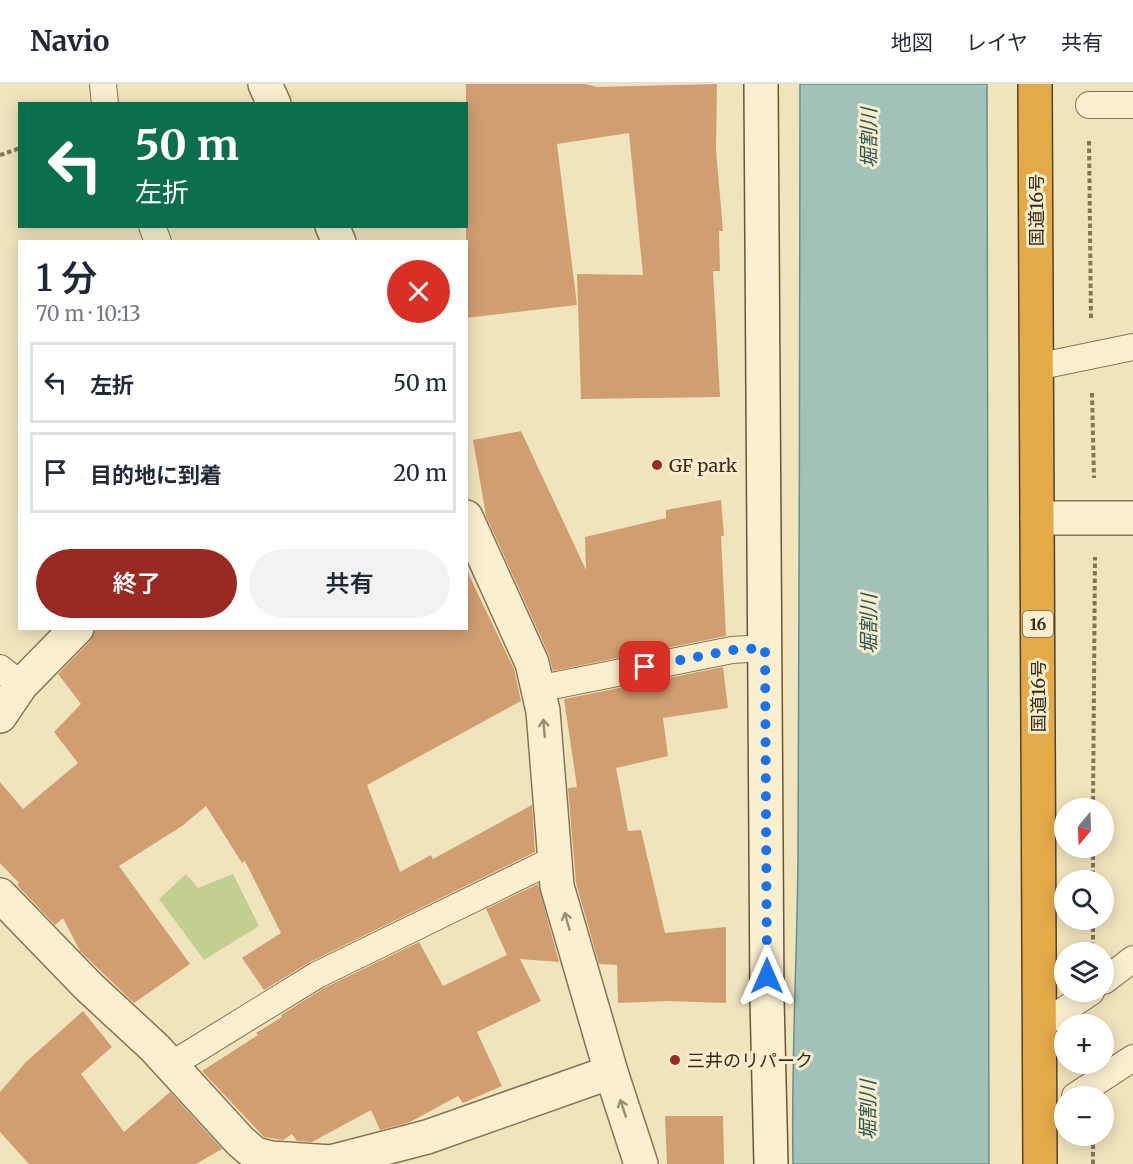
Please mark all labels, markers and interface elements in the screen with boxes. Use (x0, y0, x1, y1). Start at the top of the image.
text: Navio (30, 23, 110, 59)
text: 地図 (891, 29, 933, 56)
text: レイヤ (966, 29, 1028, 56)
text: 共有 (1061, 29, 1103, 56)
water label: 堀割川 (856, 106, 881, 168)
text: 50 m (135, 119, 239, 171)
icon: left (36, 126, 114, 204)
street label: 国道16号 (1025, 174, 1048, 246)
text: 左折 (135, 175, 189, 209)
text: 1 分 (36, 256, 97, 301)
button: close (387, 260, 450, 323)
text: 70 m · 10:13 (36, 301, 141, 326)
icon: left (39, 366, 72, 399)
text: 50 m (393, 369, 447, 397)
text: 左折 (90, 371, 134, 399)
place label: GF park (669, 454, 738, 477)
icon: arrive (39, 456, 72, 489)
marker: GF park (650, 458, 664, 472)
text: 20 m (393, 459, 447, 487)
text: 目的地に到着 (90, 461, 222, 489)
button: 終了 (36, 549, 237, 618)
button: 共有 (249, 549, 450, 618)
water label: 堀割川 (856, 592, 881, 654)
road number: 16 (1023, 611, 1053, 637)
pin (619, 641, 670, 692)
icon: arrive (628, 650, 661, 683)
street label: 国道16号 (1027, 660, 1050, 732)
one-way arrow (538, 719, 549, 739)
north arrow (1054, 798, 1114, 858)
map controls (1054, 798, 1114, 1146)
button: search (1054, 870, 1114, 930)
one-way arrow (561, 912, 573, 931)
button: layers (1054, 942, 1114, 1002)
position arrow (735, 944, 799, 1008)
button: + (1054, 1014, 1114, 1074)
place label: 三井のリパーク (687, 1049, 813, 1072)
marker: 三井のリパーク (668, 1053, 682, 1067)
water label: 堀割川 (855, 1078, 880, 1140)
button: − (1054, 1086, 1114, 1146)
one-way arrow (616, 1099, 627, 1118)

